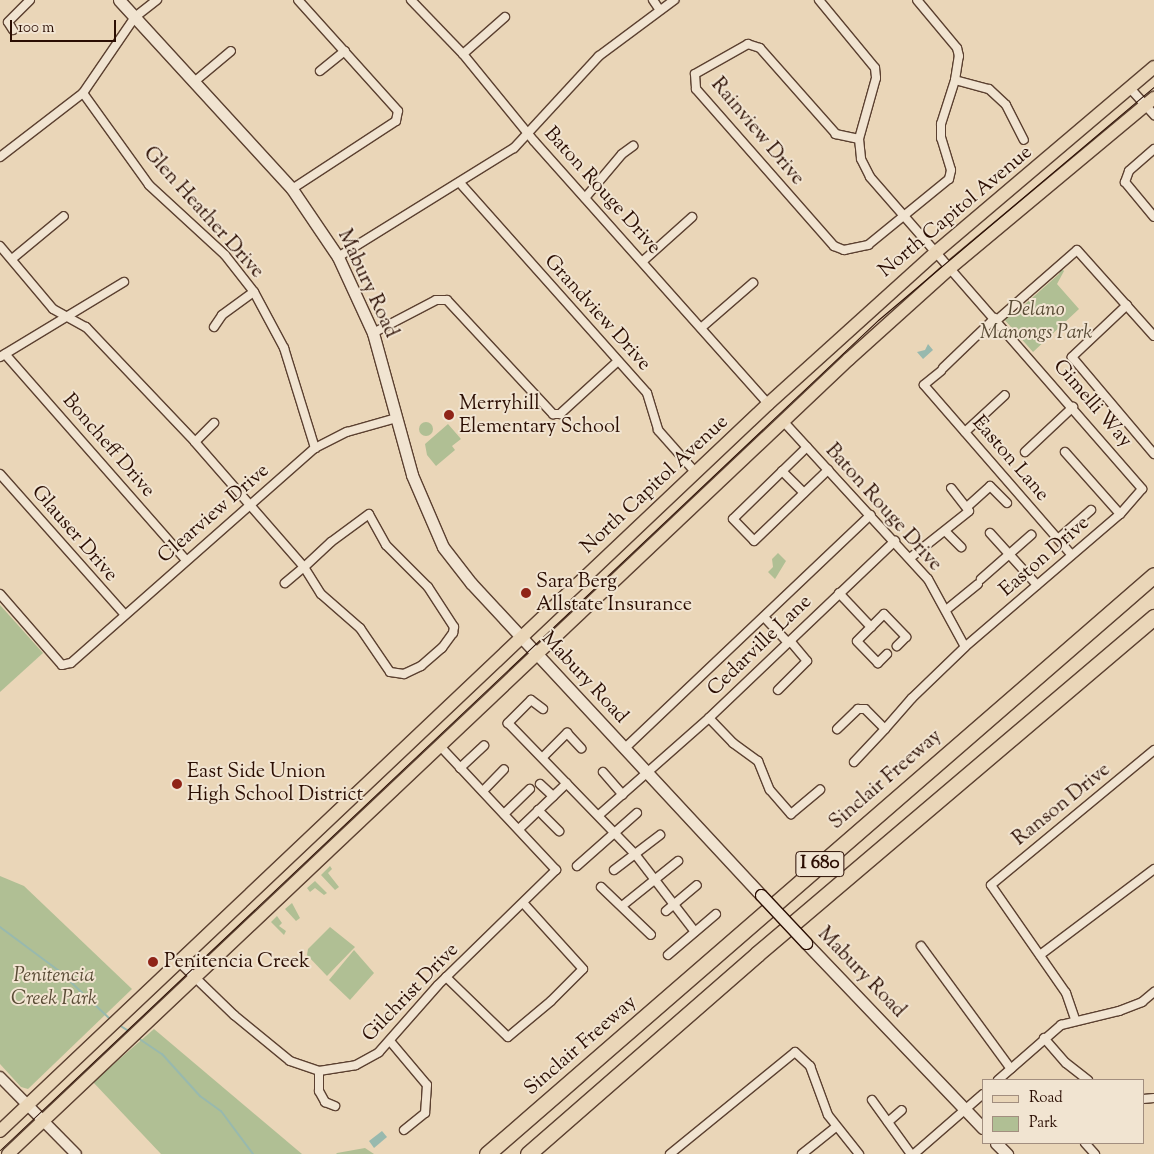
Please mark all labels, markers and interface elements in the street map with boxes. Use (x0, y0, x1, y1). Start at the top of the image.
scale bar (12, 10, 119, 42)
text: 100 m (18, 18, 54, 39)
street label: Rainview Drive (705, 73, 809, 191)
street label: Baton Rouge Drive (539, 122, 665, 260)
street label: North Capitol Avenue (874, 141, 1038, 283)
street label: Glen Heather Drive (138, 142, 268, 284)
street label: Mabury Road (331, 226, 403, 342)
street label: Grandview Drive (538, 250, 656, 376)
park label: Delano Manongs Park (980, 298, 1092, 345)
street label: Gimelli Way (1047, 355, 1137, 453)
street label: Boncheff Drive (56, 389, 160, 503)
place label: Merryhill Elementary School (459, 392, 620, 439)
marker: Merryhill Elementary School (443, 409, 455, 421)
street label: North Capitol Avenue (576, 410, 734, 560)
street label: Easton Lane (966, 411, 1054, 507)
street label: Baton Rouge Drive (820, 439, 946, 577)
street label: Clearview Drive (153, 459, 275, 569)
street label: Glauser Drive (26, 481, 122, 587)
street label: Easton Drive (995, 511, 1095, 603)
place label: Sara Berg Allstate Insurance (536, 570, 692, 617)
marker: Sara Berg Allstate Insurance (520, 587, 532, 599)
street label: Cedarville Lane (703, 590, 817, 702)
street label: Mabury Road (535, 627, 633, 729)
street label: Sinclair Freeway (825, 725, 947, 835)
street label: Ranson Drive (1008, 758, 1116, 852)
place label: East Side Union High School District (187, 760, 363, 807)
marker: East Side Union High School District (171, 778, 183, 790)
road number: I 680 (795, 848, 845, 881)
street label: Mabury Road (812, 923, 910, 1023)
street label: Gilchrist Drive (358, 939, 464, 1047)
place label: Penitencia Creek (164, 950, 310, 974)
marker: Penitencia Creek (146, 955, 160, 969)
park label: Penitencia Creek Park (11, 965, 97, 1012)
street label: Sinclair Freeway (520, 991, 642, 1101)
legend (982, 1079, 1144, 1144)
text: Road (1029, 1088, 1063, 1109)
text: Park (1029, 1113, 1058, 1134)

